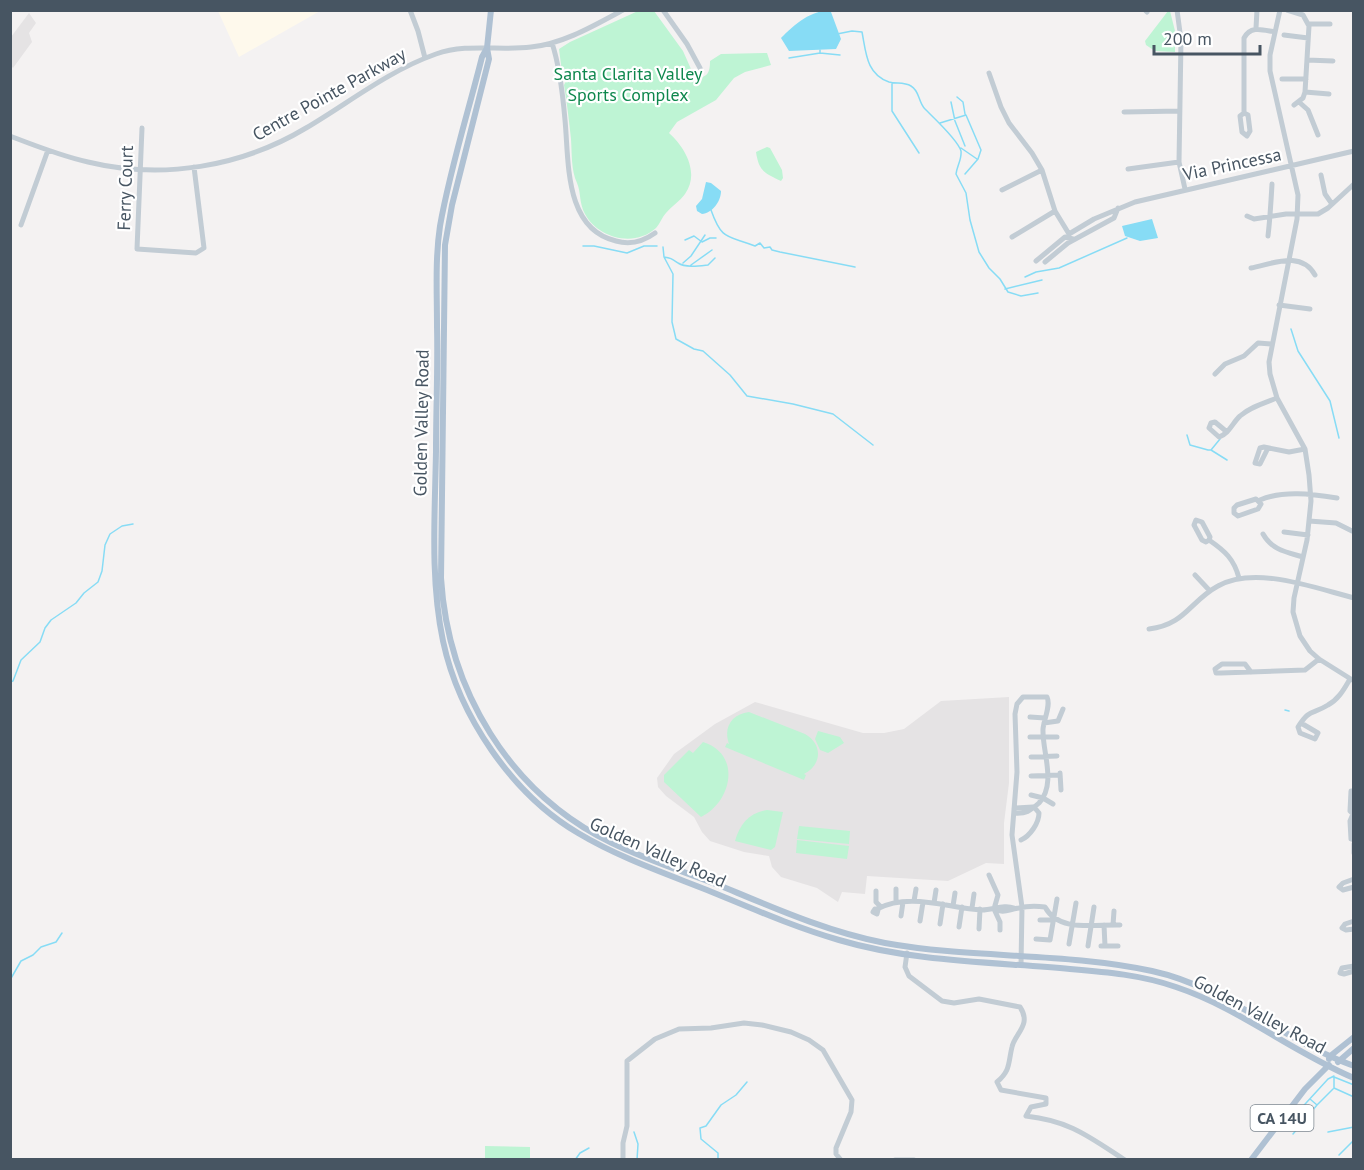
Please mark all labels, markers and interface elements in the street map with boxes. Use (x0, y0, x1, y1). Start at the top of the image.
scale bar (1154, 18, 1260, 56)
text: 200 m (1163, 27, 1212, 50)
street label: Centre Pointe Parkway (248, 42, 410, 146)
park label: Santa Clarita Valley Sports Complex (554, 62, 703, 106)
street label: Via Princessa (1180, 142, 1283, 186)
street label: Ferry Court (112, 145, 138, 231)
street label: Golden Valley Road (408, 349, 434, 497)
street label: Golden Valley Road (586, 812, 730, 892)
street label: Golden Valley Road (1190, 969, 1330, 1059)
road number: CA 14U (1250, 1105, 1314, 1131)

